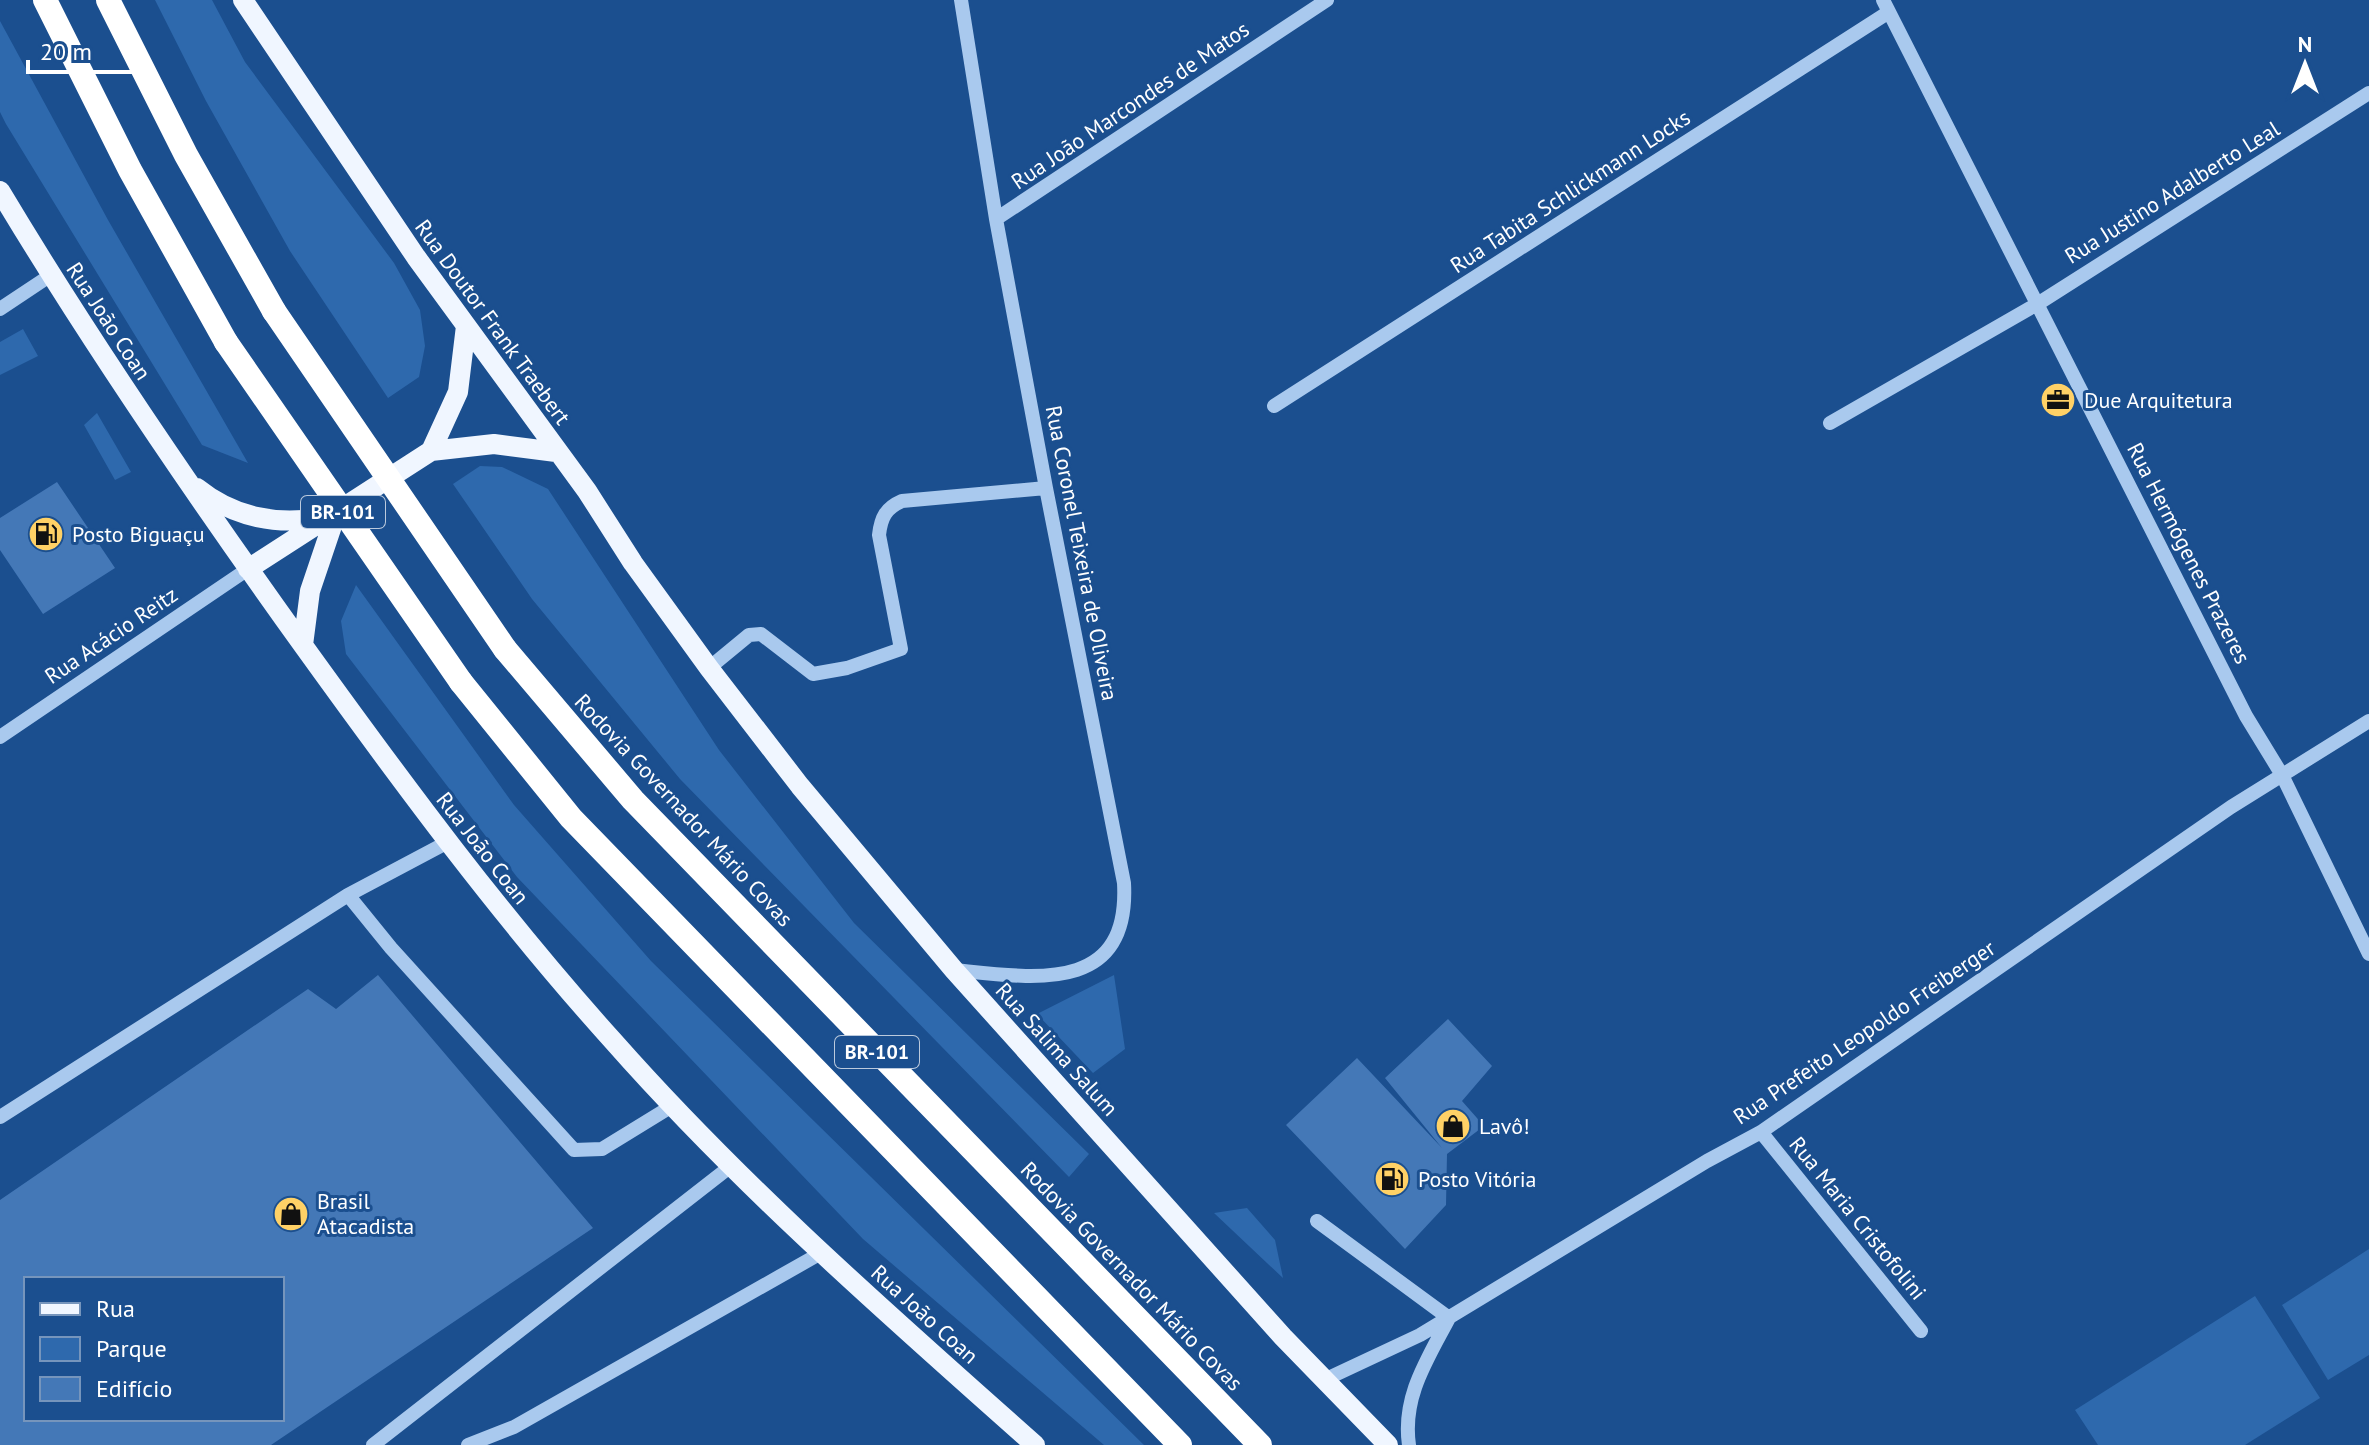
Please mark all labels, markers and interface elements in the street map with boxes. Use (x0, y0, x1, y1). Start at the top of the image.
street label: Rua João Marcondes de Matos (1006, 15, 1254, 195)
scale bar (28, 24, 142, 74)
north arrow (2265, 24, 2345, 104)
text: N (2298, 30, 2312, 58)
text: 20 m (40, 36, 92, 67)
street label: Rua Tabita Schlickmann Locks (1445, 103, 1695, 279)
street label: Rua Justino Adalberto Leal (2059, 114, 2285, 270)
street label: Rua Doutor Frank Traebert (409, 214, 577, 431)
street label: Rua João Coan (61, 257, 157, 385)
office icon: Due Arquitetura (2039, 381, 2077, 419)
place label: Due Arquitetura (2084, 386, 2233, 414)
street label: Rua Coronel Teixeira de Oliveira (1040, 403, 1124, 703)
street label: Rua Hermógenes Prazeres (2121, 438, 2257, 668)
road number: BR-101 (301, 496, 385, 528)
fuel station icon: Posto Biguaçu (27, 515, 65, 553)
place label: Posto Biguaçu (72, 520, 205, 548)
street label: Rua Acácio Reitz (39, 580, 183, 690)
street label: Rodovia Governador Mário Covas (569, 688, 799, 932)
street label: Rua João Coan (430, 786, 536, 910)
street label: Rua Prefeito Leopoldo Freiberger (1728, 933, 2001, 1130)
street label: Rua Salima Salum (990, 977, 1124, 1121)
road number: BR-101 (835, 1036, 919, 1068)
shop icon: Lavô! (1434, 1107, 1472, 1145)
place label: Lavô! (1479, 1112, 1530, 1140)
street label: Rua Maria Cristofolini (1783, 1131, 1933, 1305)
street label: Rodovia Governador Mário Covas (1015, 1156, 1249, 1396)
fuel station icon: Posto Vitória (1373, 1160, 1411, 1198)
place label: Posto Vitória (1418, 1165, 1536, 1193)
place label: Brasil Atacadista (317, 1187, 414, 1240)
shop icon: Brasil Atacadista (272, 1195, 310, 1233)
street label: Rua João Coan (866, 1258, 984, 1370)
legend (24, 1277, 284, 1421)
text: Rua (96, 1293, 135, 1324)
text: Parque (96, 1333, 167, 1364)
text: Edifício (96, 1373, 172, 1404)

